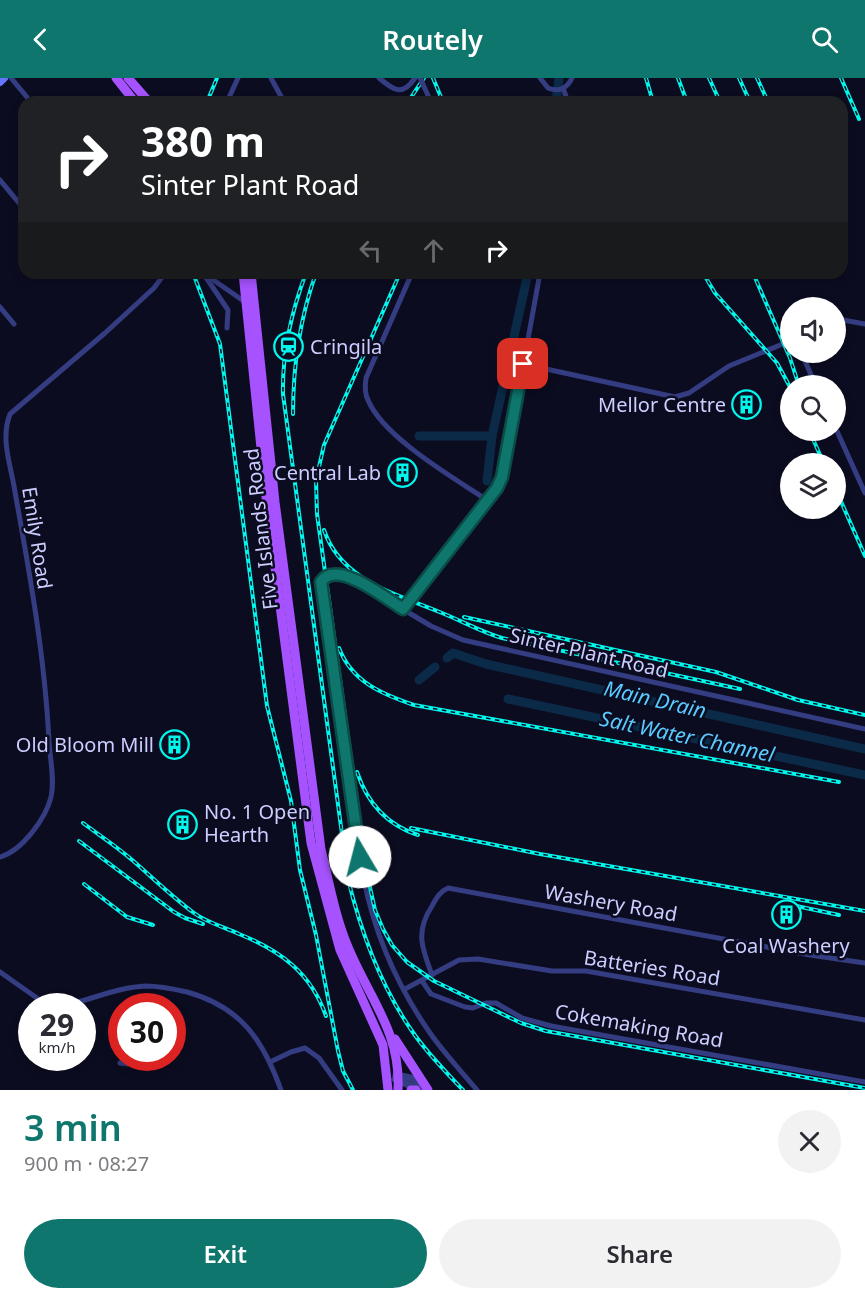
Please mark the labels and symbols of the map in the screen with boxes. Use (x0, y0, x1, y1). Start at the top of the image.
station icon: Cringila (273, 331, 305, 363)
place label: Cringila (310, 333, 382, 360)
pin (497, 338, 548, 389)
building icon: Mellor Centre (731, 389, 763, 421)
place label: Mellor Centre (598, 391, 726, 418)
street label: Five Islands Road (237, 447, 284, 611)
building icon: Central Lab (386, 457, 418, 489)
place label: Central Lab (274, 459, 381, 486)
street label: Emily Road (16, 485, 59, 591)
street label: Sinter Plant Road (507, 621, 671, 684)
water label: Main Drain (601, 674, 709, 724)
water label: Salt Water Channel (597, 704, 778, 768)
building icon: Old Bloom Mill (159, 729, 191, 761)
place label: Old Bloom Mill (16, 731, 154, 758)
place label: No. 1 Open Hearth (204, 798, 310, 848)
building icon: No. 1 Open Hearth (167, 808, 199, 840)
position arrow (328, 825, 392, 889)
street label: Washery Road (543, 878, 680, 927)
building icon: Coal Washery (770, 899, 802, 931)
place label: Coal Washery (722, 932, 851, 959)
street label: Batteries Road (582, 943, 722, 992)
speed limit sign: 30 (108, 993, 186, 1071)
street label: Cokemaking Road (553, 997, 725, 1054)

